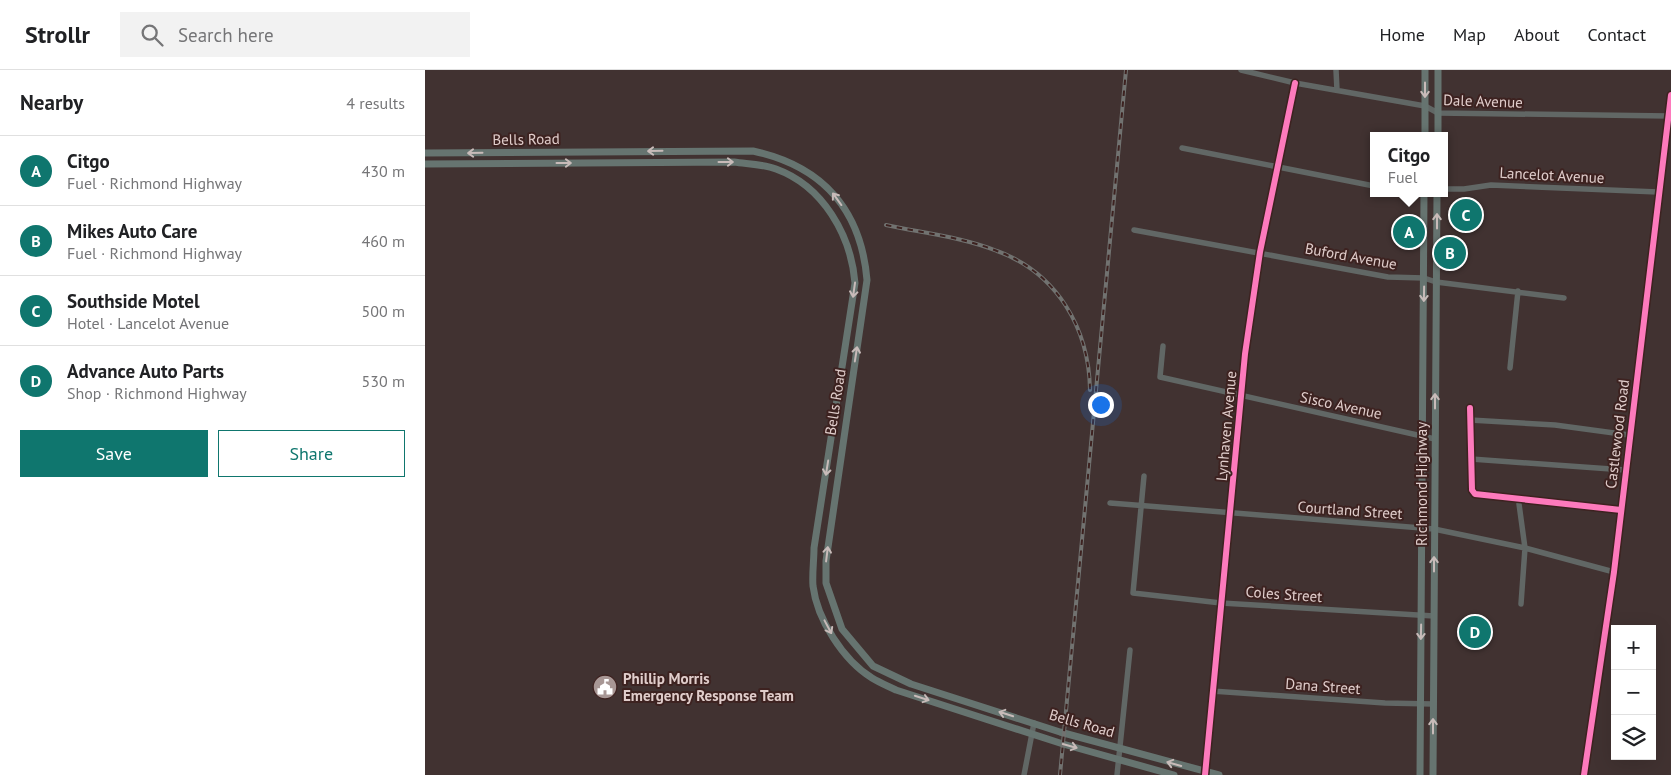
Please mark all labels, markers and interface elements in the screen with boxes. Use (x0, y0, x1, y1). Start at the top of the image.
search box (120, 12, 470, 57)
text: Strollr (25, 19, 90, 50)
icon: search (138, 21, 166, 49)
text: Search here (178, 23, 274, 47)
text: Home (1379, 23, 1425, 46)
text: Map (1453, 23, 1486, 46)
text: About (1514, 23, 1560, 46)
text: Contact (1588, 23, 1646, 46)
one-way arrow (1420, 81, 1430, 97)
text: Nearby (20, 89, 83, 116)
street label: Dale Avenue (1443, 90, 1523, 112)
text: 4 results (346, 93, 405, 113)
street label: Bells Road (492, 129, 560, 149)
popup (1370, 132, 1448, 197)
text: Citgo (1388, 143, 1430, 167)
one-way arrow (647, 146, 664, 156)
one-way arrow (467, 148, 484, 158)
text: Citgo (67, 149, 110, 173)
one-way arrow (718, 157, 734, 167)
one-way arrow (556, 158, 572, 168)
text: A (31, 161, 41, 181)
text: 430 m (362, 161, 405, 181)
street label: Lancelot Avenue (1499, 163, 1605, 187)
text: Fuel (1388, 167, 1417, 187)
text: Fuel · Richmond Highway (67, 173, 242, 193)
one-way arrow (831, 193, 842, 206)
pin: C (1450, 196, 1482, 234)
pin: A (1393, 213, 1425, 251)
one-way arrow (1432, 214, 1442, 230)
text: Mikes Auto Care (67, 219, 197, 243)
text: B (31, 231, 41, 251)
text: 460 m (362, 231, 405, 251)
pin: B (1434, 234, 1466, 272)
street label: Buford Avenue (1304, 239, 1398, 273)
text: Fuel · Richmond Highway (67, 243, 242, 263)
one-way arrow (849, 282, 859, 298)
one-way arrow (1419, 286, 1429, 302)
text: Southside Motel (67, 289, 200, 313)
text: C (32, 301, 40, 321)
text: 500 m (362, 301, 405, 321)
text: Hotel · Lancelot Avenue (67, 313, 229, 333)
one-way arrow (851, 346, 861, 362)
text: Advance Auto Parts (67, 359, 224, 383)
street label: Bells Road (820, 367, 850, 437)
street label: Lynhaven Avenue (1212, 370, 1240, 482)
text: D (31, 371, 41, 391)
text: 530 m (362, 371, 405, 391)
street label: Castlewood Road (1601, 378, 1633, 490)
text: Shop · Richmond Highway (67, 383, 247, 403)
street label: Sisco Avenue (1298, 387, 1384, 423)
your location (1088, 392, 1114, 418)
one-way arrow (1430, 394, 1440, 410)
street label: Richmond Highway (1412, 422, 1431, 546)
button: Save (20, 430, 208, 477)
button: Share (218, 430, 405, 477)
one-way arrow (821, 460, 831, 476)
street label: Courtland Street (1297, 497, 1403, 523)
one-way arrow (822, 547, 832, 563)
one-way arrow (1429, 556, 1439, 572)
street label: Coles Street (1245, 582, 1323, 606)
pin: D (1459, 613, 1491, 651)
one-way arrow (824, 619, 834, 634)
one-way arrow (1416, 624, 1426, 640)
map controls (1611, 625, 1656, 760)
button: + (1611, 625, 1656, 670)
place label: Phillip Morris Emergency Response Team (623, 669, 794, 705)
button: − (1611, 670, 1656, 715)
public building icon: Phillip Morris Emergency Response Team (592, 674, 618, 700)
street label: Dana Street (1285, 674, 1361, 698)
one-way arrow (914, 694, 929, 703)
street label: Bells Road (1047, 705, 1117, 741)
one-way arrow (999, 709, 1015, 719)
button: layers (1611, 715, 1656, 760)
one-way arrow (1428, 719, 1438, 735)
one-way arrow (1061, 741, 1077, 751)
one-way arrow (1167, 758, 1183, 768)

